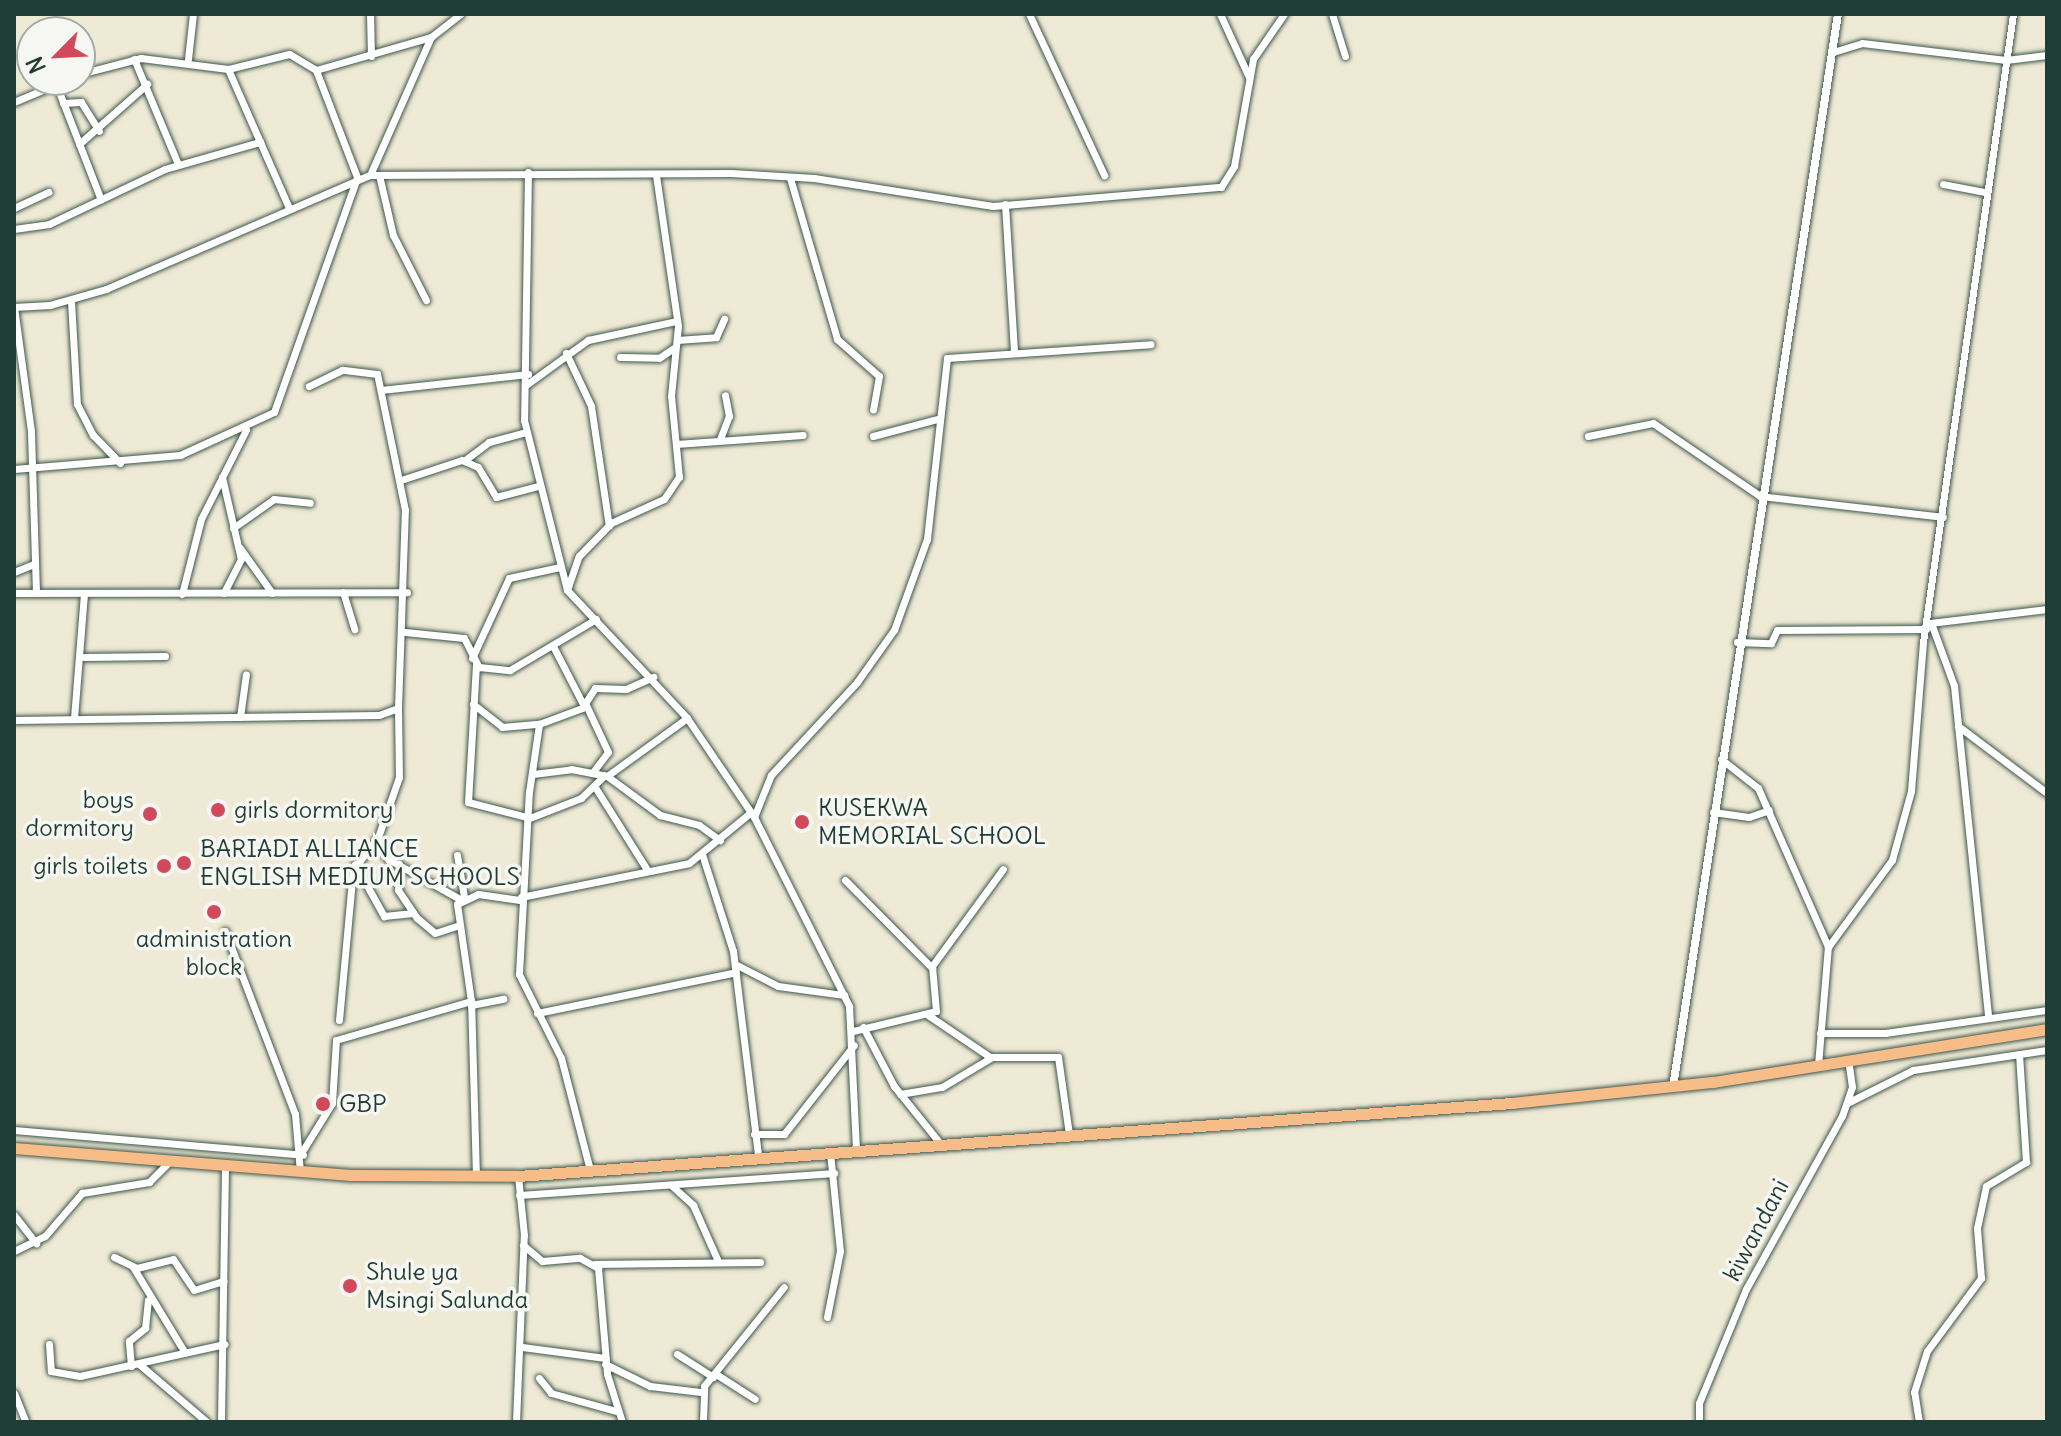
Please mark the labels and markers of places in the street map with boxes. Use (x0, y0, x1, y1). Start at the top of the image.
place label: boys dormitory (25, 786, 134, 842)
place label: KUSEKWA MEMORIAL SCHOOL (818, 794, 1046, 850)
place label: girls dormitory (234, 796, 393, 824)
marker: girls dormitory (209, 801, 227, 819)
marker: boys dormitory (141, 805, 159, 823)
marker: KUSEKWA MEMORIAL SCHOOL (793, 813, 811, 831)
place label: BARIADI ALLIANCE ENGLISH MEDIUM SCHOOLS (200, 835, 520, 891)
place label: girls toilets (33, 852, 148, 880)
marker: BARIADI ALLIANCE ENGLISH MEDIUM SCHOOLS (175, 854, 193, 872)
marker: girls toilets (155, 857, 173, 875)
marker: administration block (205, 903, 223, 921)
place label: administration block (136, 925, 292, 981)
place label: GBP (339, 1090, 386, 1118)
marker: GBP (314, 1095, 332, 1113)
place label: Shule ya Msingi Salunda (366, 1258, 528, 1314)
marker: Shule ya Msingi Salunda (341, 1277, 359, 1295)

